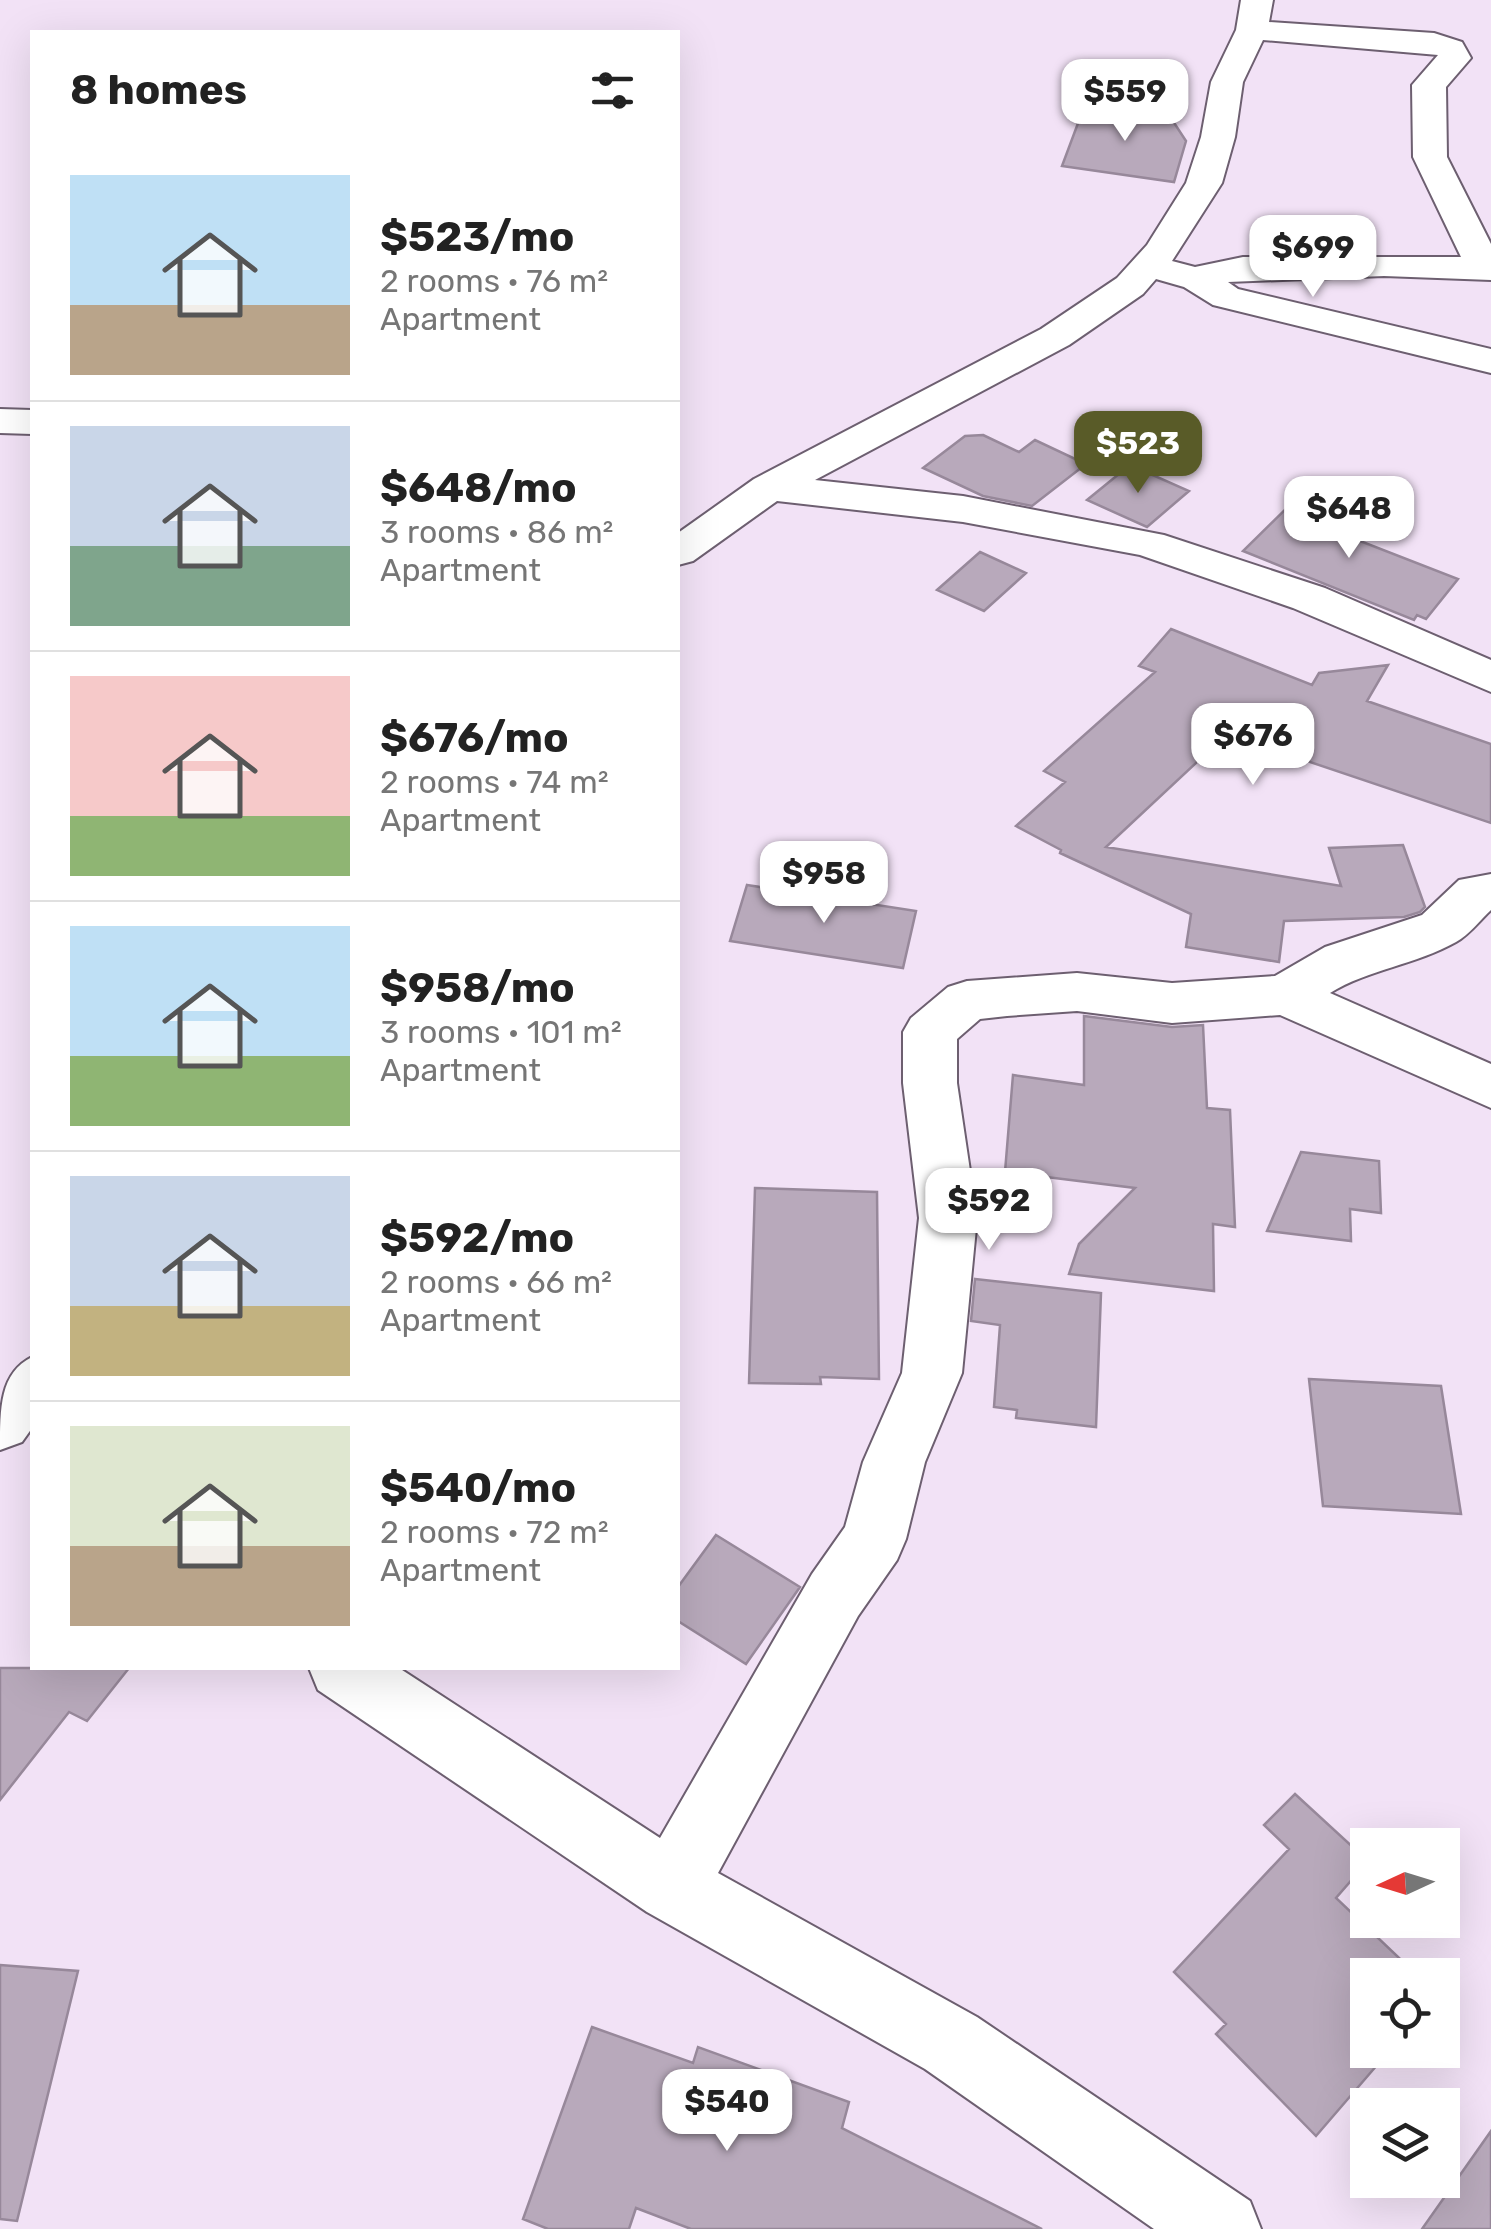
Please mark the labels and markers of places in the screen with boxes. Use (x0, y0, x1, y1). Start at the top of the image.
pin: $559 (1066, 59, 1184, 144)
pin: $699 (1254, 215, 1372, 300)
pin: $523 (1079, 411, 1197, 496)
pin: $648 (1290, 476, 1408, 561)
pin: $676 (1194, 703, 1312, 788)
pin: $958 (765, 841, 883, 926)
pin: $592 (930, 1168, 1048, 1253)
pin: $540 (668, 2069, 786, 2154)

